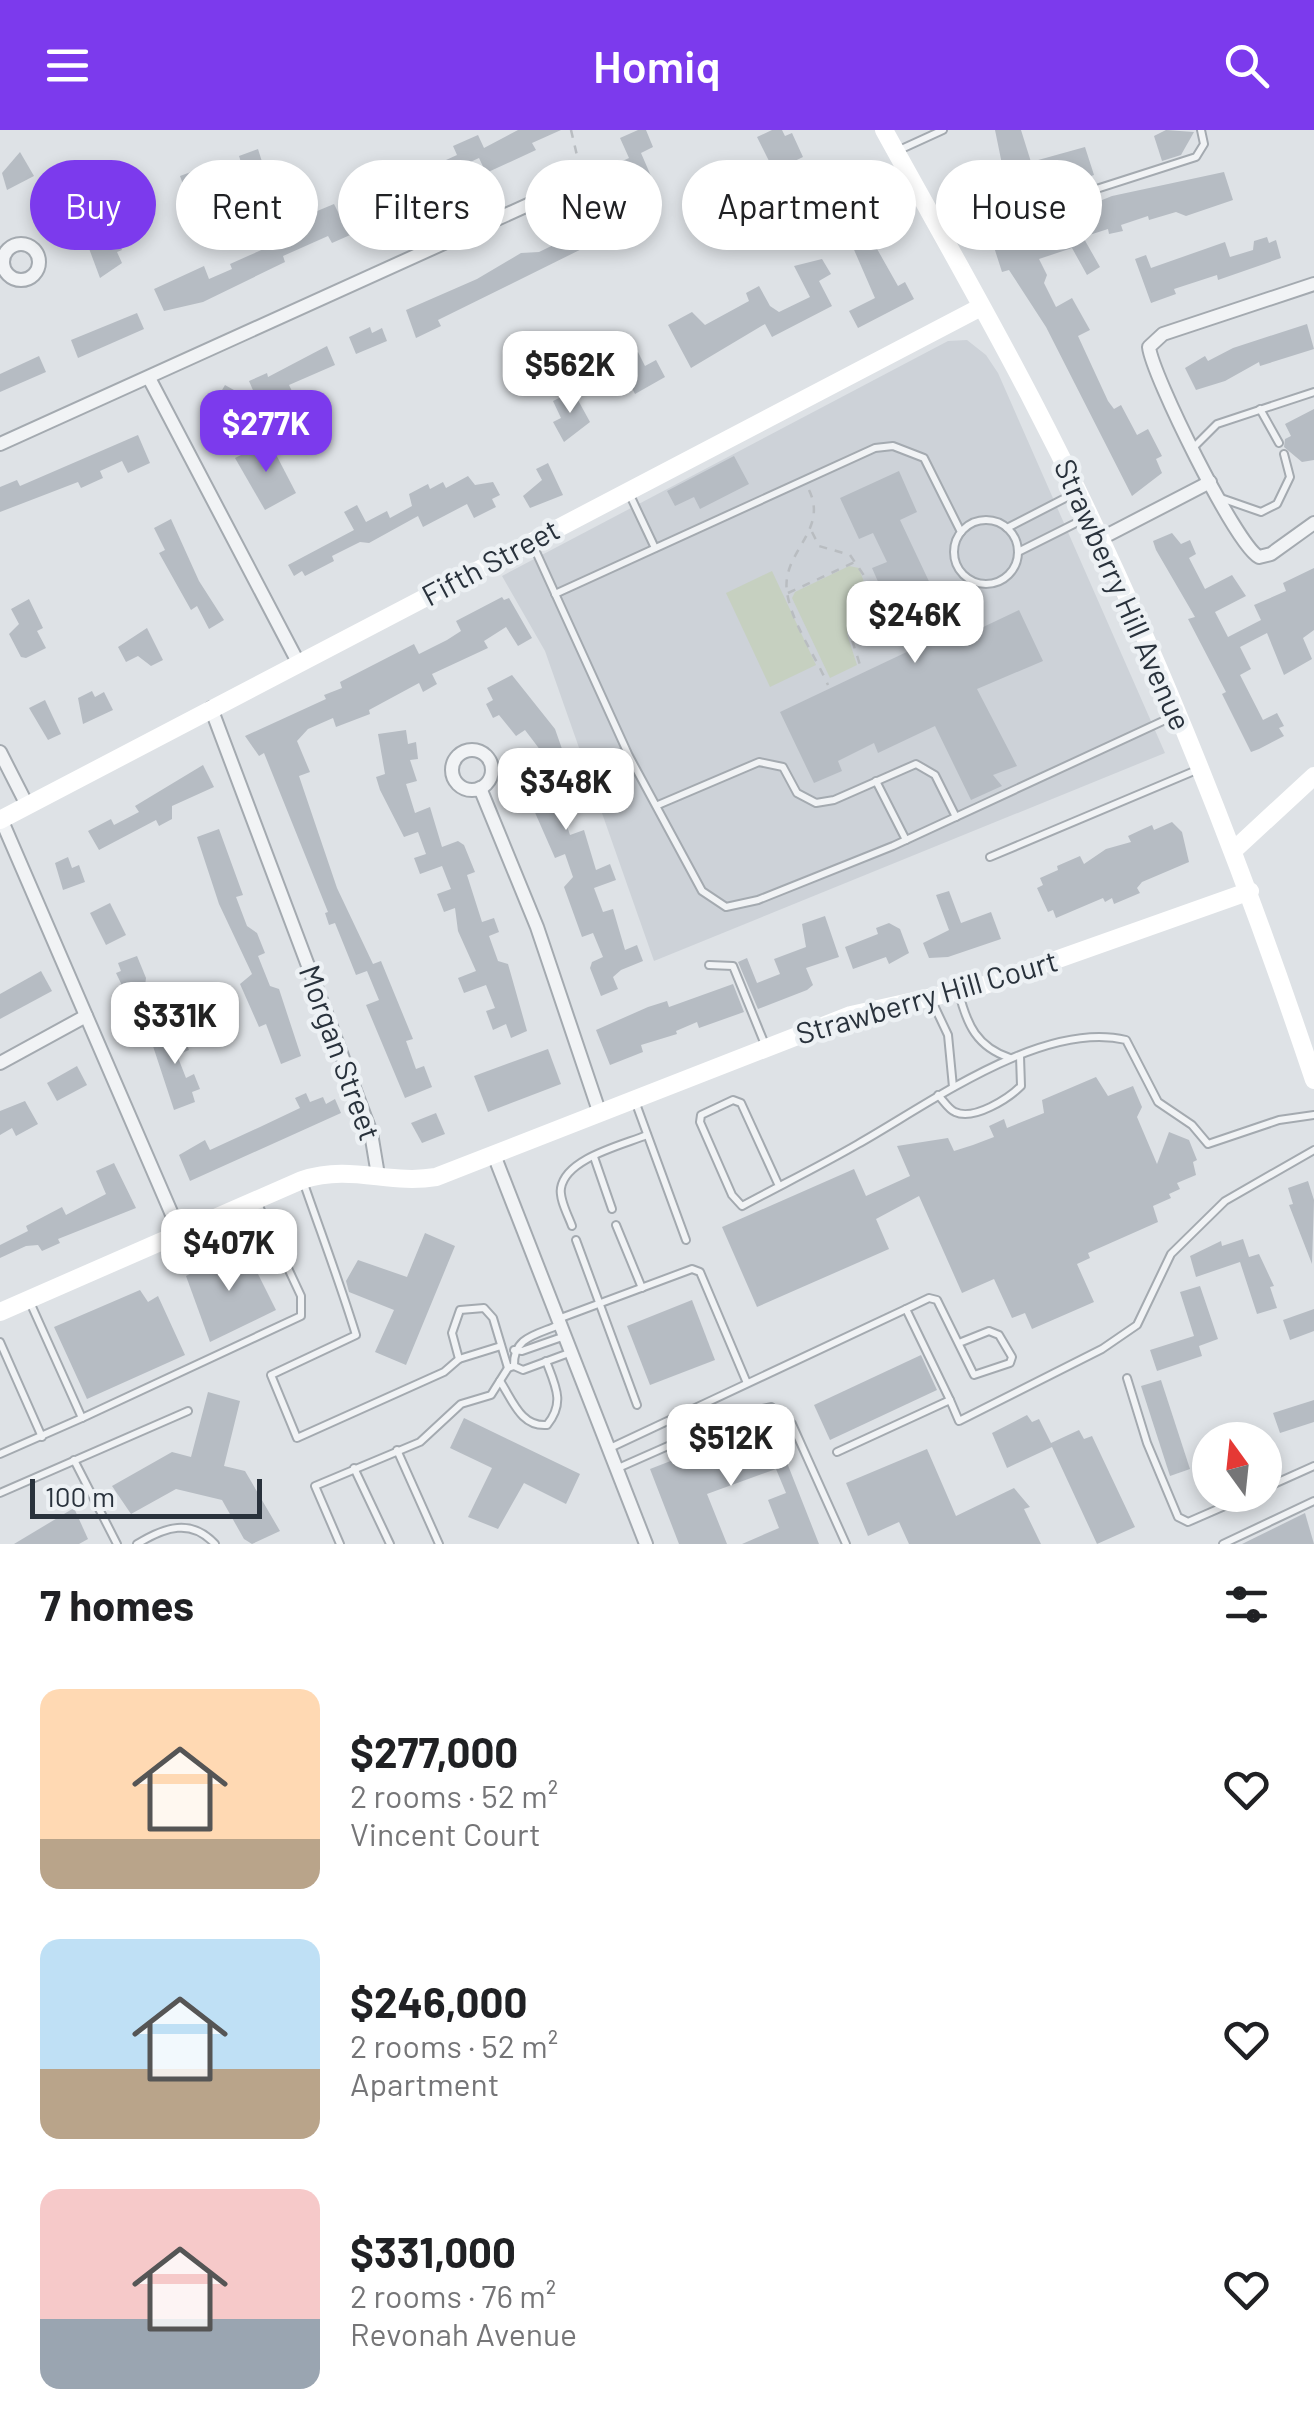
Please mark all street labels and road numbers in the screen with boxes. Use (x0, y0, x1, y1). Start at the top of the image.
street label: Strawberry Hill Avenue (1048, 453, 1200, 735)
street label: Fifth Street (415, 510, 565, 612)
street label: Strawberry Hill Court (791, 941, 1062, 1051)
street label: Morgan Street (293, 960, 389, 1145)

